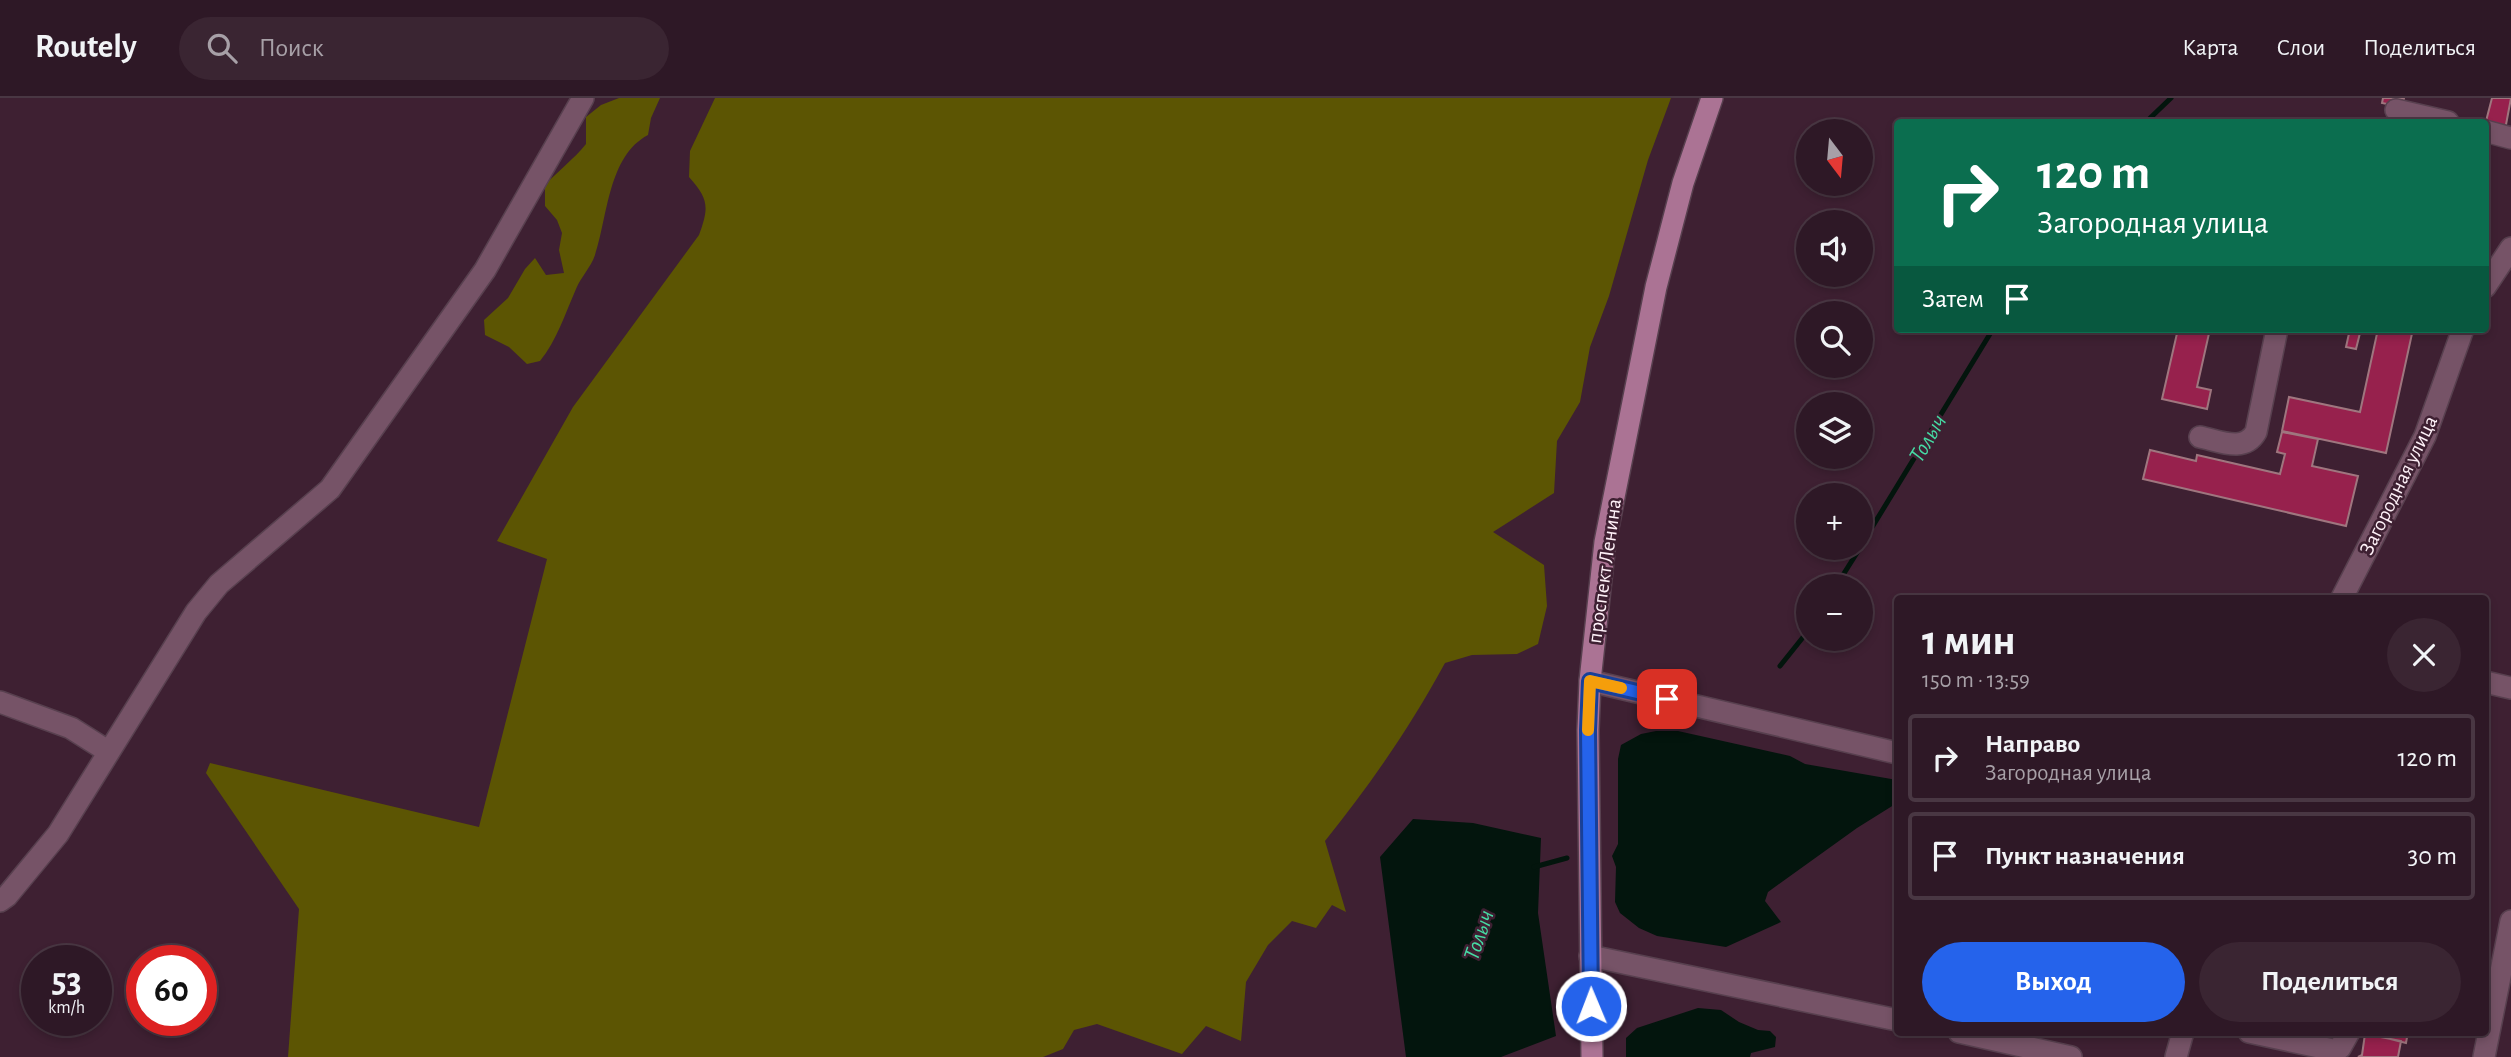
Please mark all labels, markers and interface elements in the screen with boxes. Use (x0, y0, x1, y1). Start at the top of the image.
search box (179, 17, 669, 80)
icon: search (203, 29, 241, 67)
text: Routely (35, 31, 137, 64)
text: Поиск (259, 35, 324, 61)
text: Карта (2182, 36, 2238, 60)
text: Слои (2276, 36, 2325, 60)
text: Поделиться (2363, 36, 2476, 60)
north arrow (1796, 119, 1872, 196)
map controls (1796, 119, 1873, 651)
icon: right (1922, 147, 2013, 238)
text: 120 m (2037, 149, 2150, 198)
text: Загородная улица (2037, 207, 2269, 239)
button: sound (1796, 210, 1873, 287)
icon: arrive (1998, 280, 2036, 318)
text: Затем (1922, 286, 1984, 312)
button: search (1796, 301, 1873, 378)
button: layers (1796, 392, 1873, 469)
water label: Толыч (1905, 411, 1951, 467)
street label: Загородная улица (2356, 412, 2441, 558)
button: + (1796, 483, 1873, 560)
street label: проспект Ленина (1584, 497, 1625, 645)
button: − (1796, 574, 1873, 651)
button: close (2387, 618, 2461, 692)
text: 1 мин (1922, 620, 2016, 662)
pin (1637, 669, 1697, 729)
text: 150 m · 13:59 (1922, 669, 2030, 692)
icon: arrive (1648, 680, 1686, 718)
text: Направо (1985, 731, 2080, 757)
icon: right (1926, 739, 1964, 777)
text: 120 m (2397, 745, 2457, 771)
text: Загородная улица (1985, 762, 2152, 785)
icon: arrive (1926, 837, 1964, 875)
text: Пункт назначения (1985, 843, 2185, 869)
text: 30 m (2407, 843, 2457, 869)
water label: Толыч (1460, 907, 1499, 964)
button: Выход (1922, 942, 2185, 1022)
button: Поделиться (2199, 942, 2461, 1022)
speed limit sign: 60 (126, 945, 217, 1036)
text: 53 (51, 964, 82, 999)
position arrow (1554, 969, 1628, 1043)
text: km/h (48, 999, 85, 1017)

